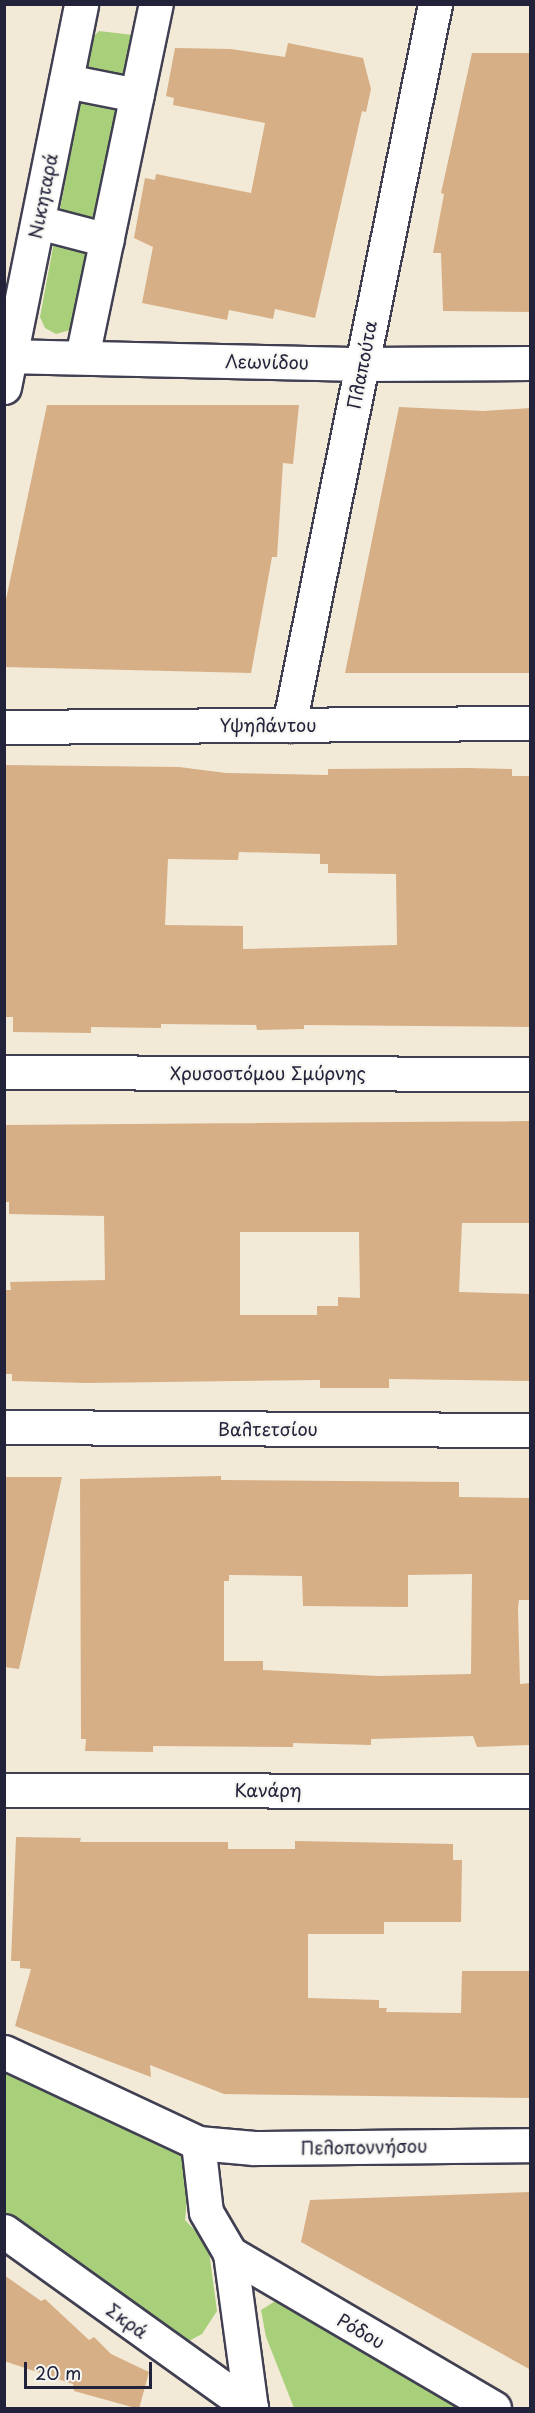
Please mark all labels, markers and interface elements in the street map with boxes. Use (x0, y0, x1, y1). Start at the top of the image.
street label: Νικηταρά (24, 152, 62, 240)
street label: Πλαπούτα (343, 319, 381, 411)
street label: Λεωνίδου (225, 350, 309, 374)
street label: Υψηλάντου (219, 714, 317, 736)
street label: Χρυσοστόμου Σμύρνης (170, 1062, 366, 1084)
street label: Βαλτετσίου (218, 1418, 318, 1440)
street label: Κανάρη (234, 1779, 302, 1801)
street label: Πελοποννήσου (300, 2135, 428, 2159)
street label: Σκρά (102, 2299, 152, 2343)
street label: Ρόδου (333, 2309, 389, 2353)
scale bar (27, 2350, 154, 2388)
text: 20 m (35, 2359, 81, 2386)

